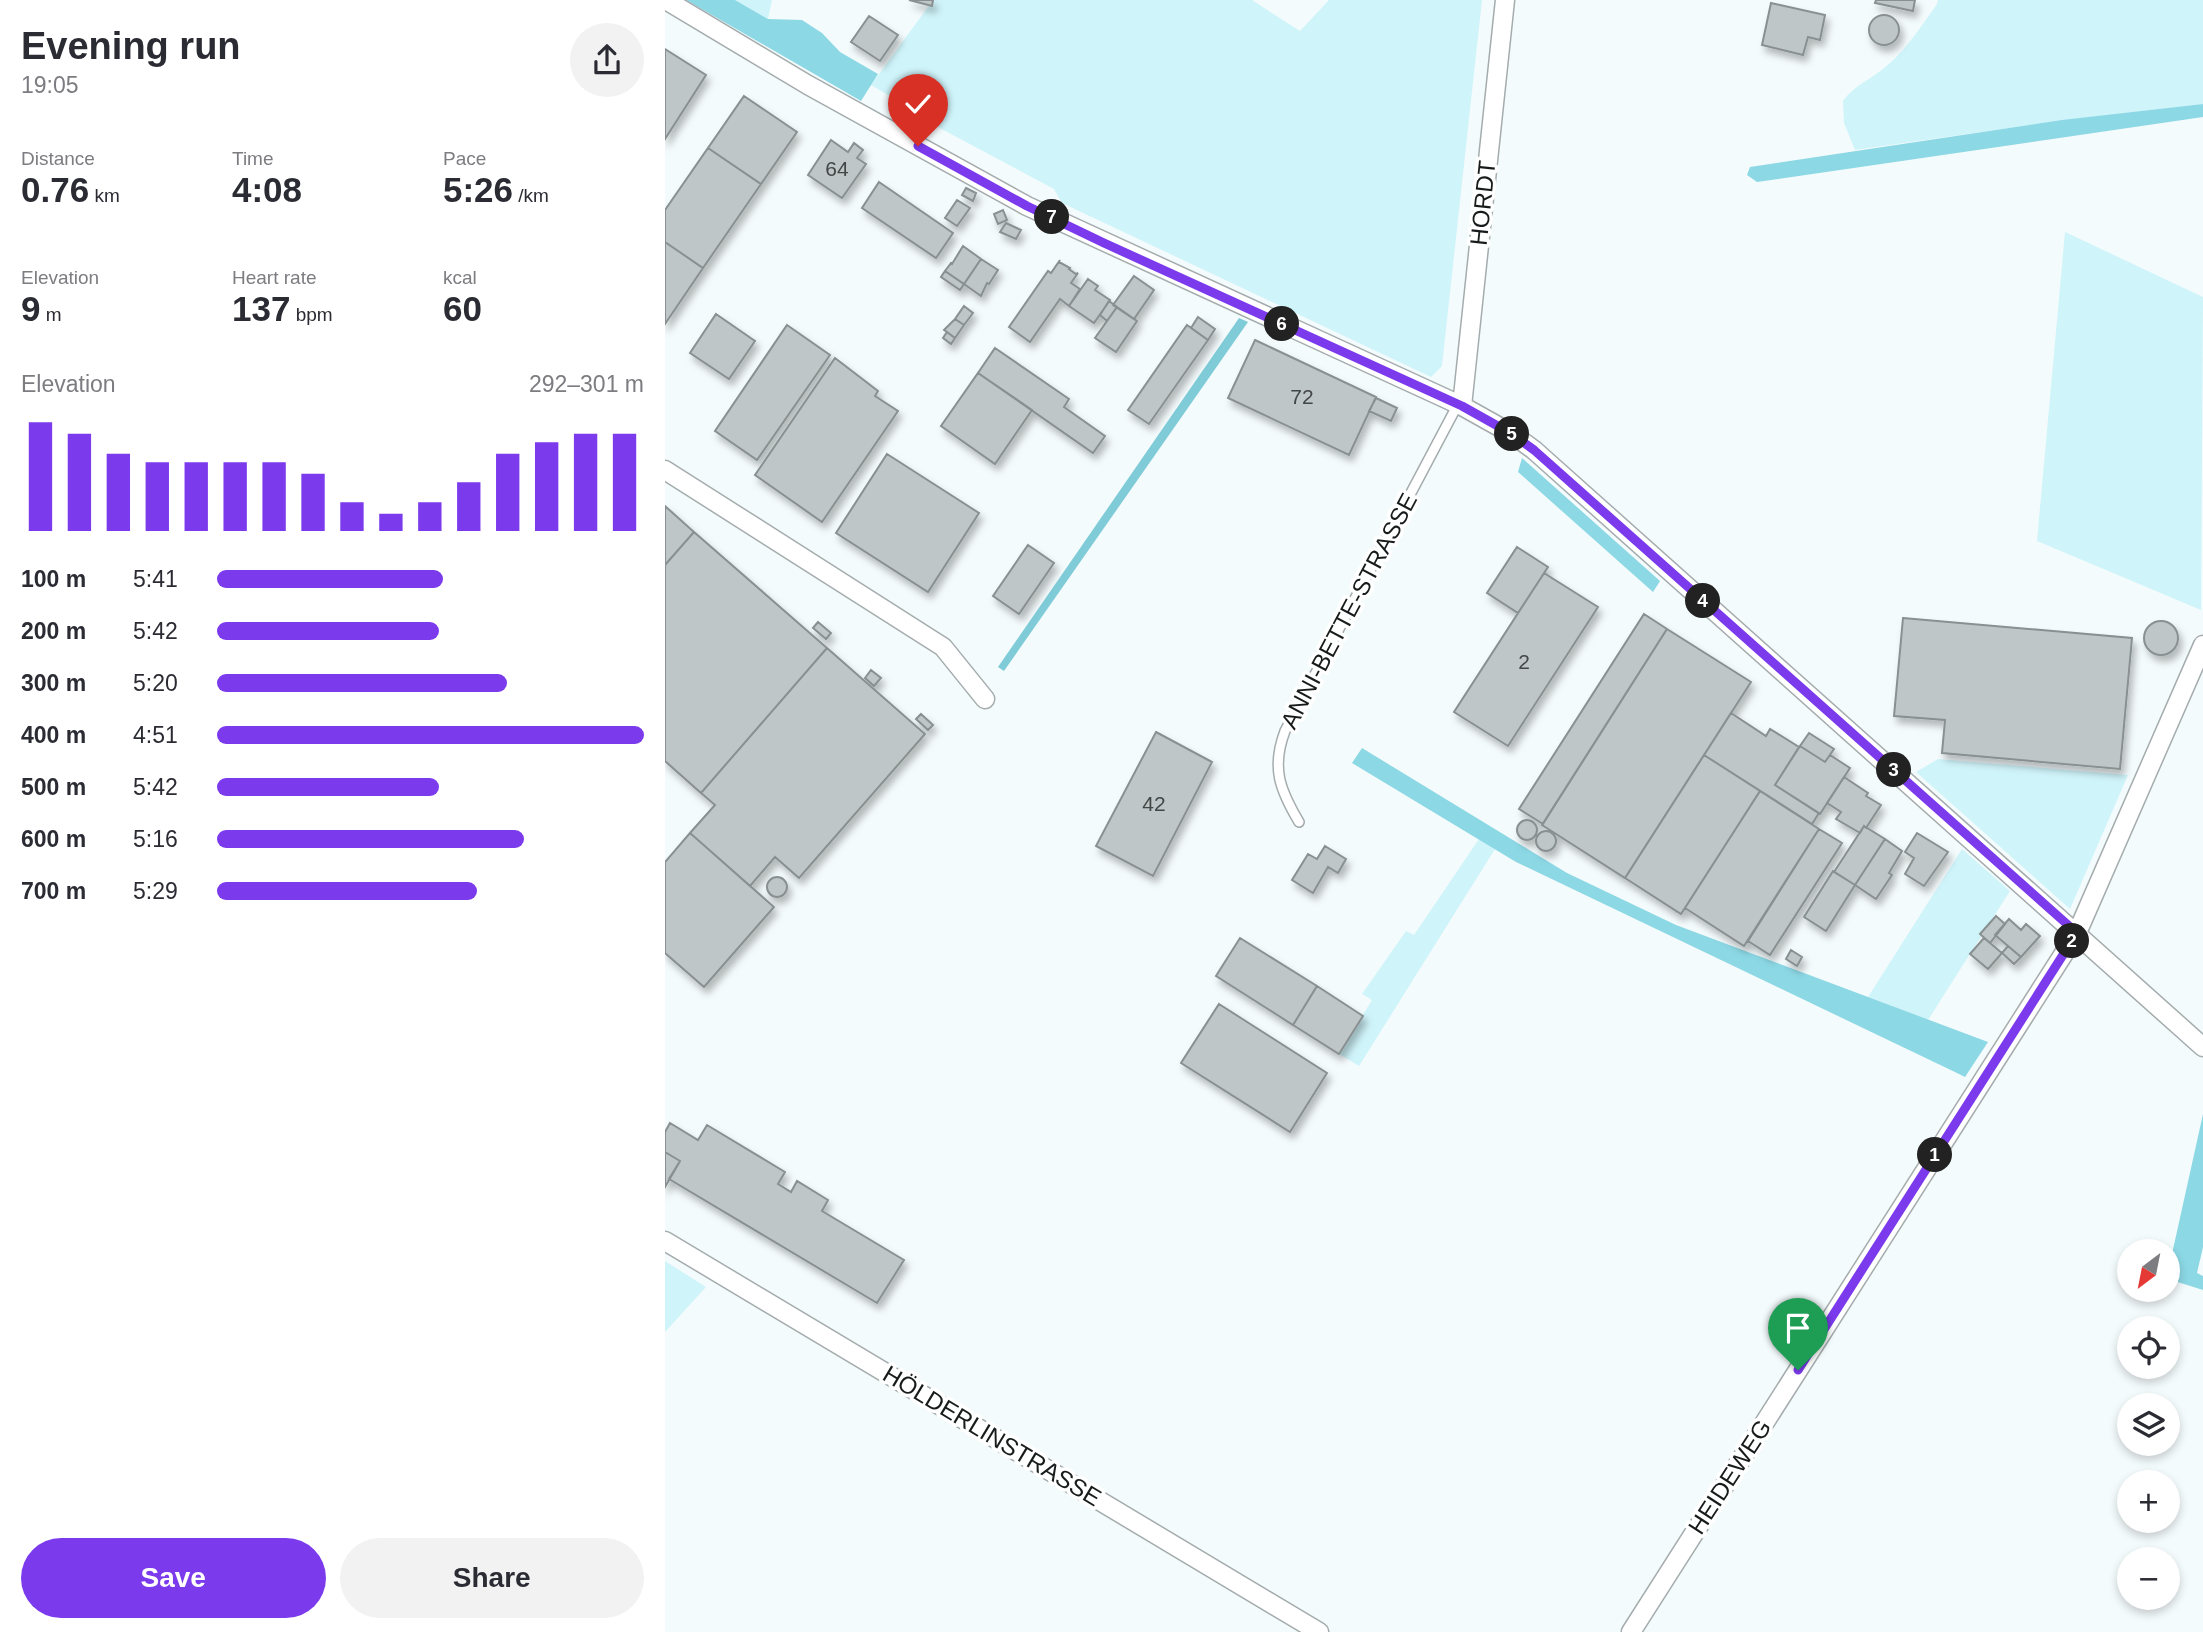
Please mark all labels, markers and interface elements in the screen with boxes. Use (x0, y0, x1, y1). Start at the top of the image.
button: share (570, 23, 644, 97)
text: Evening run (21, 25, 241, 67)
text: 19:05 (21, 72, 79, 98)
pin (888, 74, 948, 146)
icon: check (899, 85, 937, 123)
text: Distance (21, 148, 95, 169)
text: Time (232, 148, 274, 169)
text: Pace (443, 148, 486, 169)
house number: 64 (825, 157, 849, 180)
street label: HORDT (1465, 159, 1500, 247)
text: 0.76 (21, 170, 89, 209)
text: 4:08 (232, 170, 302, 209)
text: 5:26 (443, 170, 513, 209)
text: km (89, 185, 120, 206)
text: /km (513, 185, 549, 206)
pin: 7 (1035, 200, 1069, 234)
text: 7 (1046, 206, 1057, 227)
text: Elevation (21, 267, 99, 288)
text: Heart rate (232, 267, 316, 288)
text: kcal (443, 267, 477, 288)
text: 9 (21, 289, 40, 328)
text: 137 (232, 289, 290, 328)
text: 60 (443, 289, 482, 328)
text: m (40, 304, 62, 325)
text: bpm (290, 304, 333, 325)
pin: 6 (1265, 306, 1299, 342)
text: 6 (1276, 313, 1287, 334)
text: Elevation (21, 371, 116, 397)
text: 292–301 m (529, 371, 644, 397)
house number: 72 (1290, 385, 1314, 408)
pin: 5 (1495, 416, 1529, 452)
text: 5 (1506, 423, 1517, 444)
street label: ANNI-BETTE-STRASSE (1275, 488, 1422, 733)
text: 100 m (21, 566, 86, 592)
text: 5:41 (133, 566, 178, 592)
pin: 4 (1685, 584, 1721, 618)
text: 4 (1697, 590, 1708, 611)
text: 200 m (21, 618, 86, 644)
text: 5:42 (133, 618, 178, 644)
house number: 2 (1518, 650, 1530, 673)
text: 300 m (21, 670, 86, 696)
text: 5:20 (133, 670, 178, 696)
text: 400 m (21, 722, 86, 748)
text: 4:51 (133, 722, 178, 748)
pin: 3 (1877, 752, 1911, 788)
text: 3 (1888, 759, 1899, 780)
text: 500 m (21, 774, 86, 800)
text: 5:42 (133, 774, 178, 800)
house number: 42 (1142, 792, 1166, 815)
text: 600 m (21, 826, 86, 852)
text: 5:16 (133, 826, 178, 852)
text: 700 m (21, 878, 86, 904)
text: 5:29 (133, 878, 178, 904)
pin: 2 (2055, 923, 2089, 958)
text: 2 (2066, 930, 2077, 951)
pin: 1 (1917, 1138, 1953, 1172)
text: 1 (1929, 1144, 1940, 1165)
north arrow (2117, 1239, 2181, 1302)
map controls (2117, 1239, 2180, 1610)
pin (1768, 1298, 1828, 1370)
icon: arrive (1779, 1309, 1817, 1347)
button: locate (2117, 1316, 2180, 1379)
street label: HÖLDERLINSTRASSE (878, 1360, 1106, 1511)
button: layers (2117, 1393, 2180, 1456)
street label: HEIDEWEG (1683, 1415, 1776, 1539)
button: + (2117, 1470, 2180, 1533)
button: Save (21, 1538, 326, 1618)
button: Share (340, 1538, 644, 1618)
button: − (2117, 1547, 2180, 1610)

